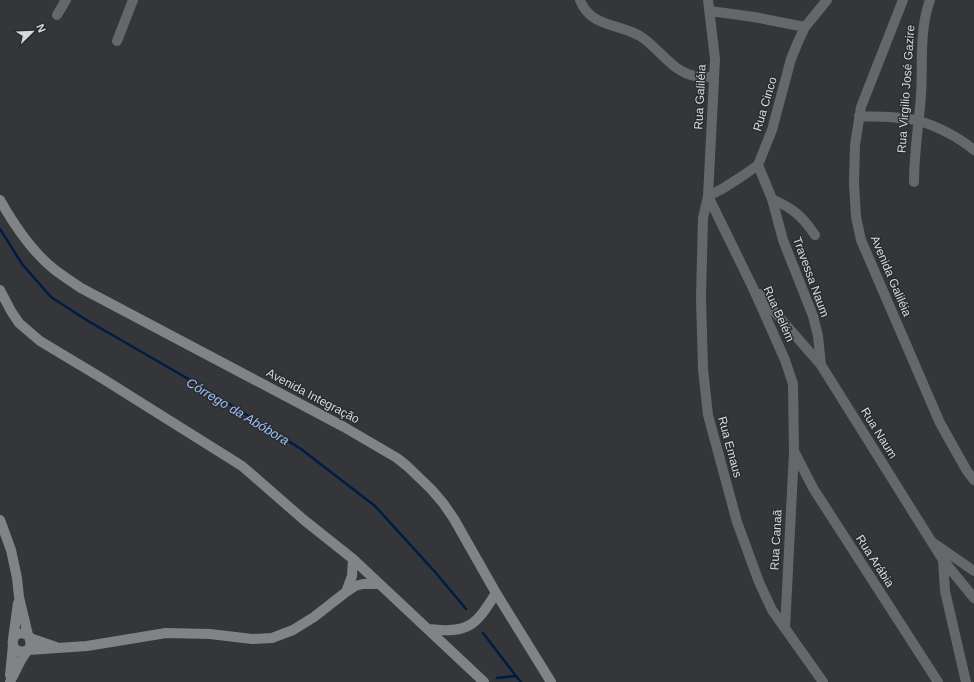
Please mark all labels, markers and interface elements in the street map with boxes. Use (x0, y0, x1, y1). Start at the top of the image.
north arrow (12, 12, 52, 52)
text: N (34, 22, 48, 34)
street label: Rua Virgilio José Gazire (895, 24, 917, 154)
street label: Rua Galiléia (691, 64, 709, 130)
street label: Rua Cinco (750, 75, 780, 133)
street label: Avenida Galiléia (868, 233, 914, 319)
street label: Travessa Naum (790, 235, 832, 319)
street label: Rua Belém (761, 284, 797, 344)
street label: Avenida Integração (264, 366, 362, 427)
water label: Córrego da Abóbora (184, 375, 292, 448)
street label: Rua Naum (858, 405, 900, 461)
street label: Rua Emaus (715, 415, 745, 479)
street label: Rua Canaã (767, 509, 785, 571)
street label: Rua Arábia (853, 532, 897, 590)

